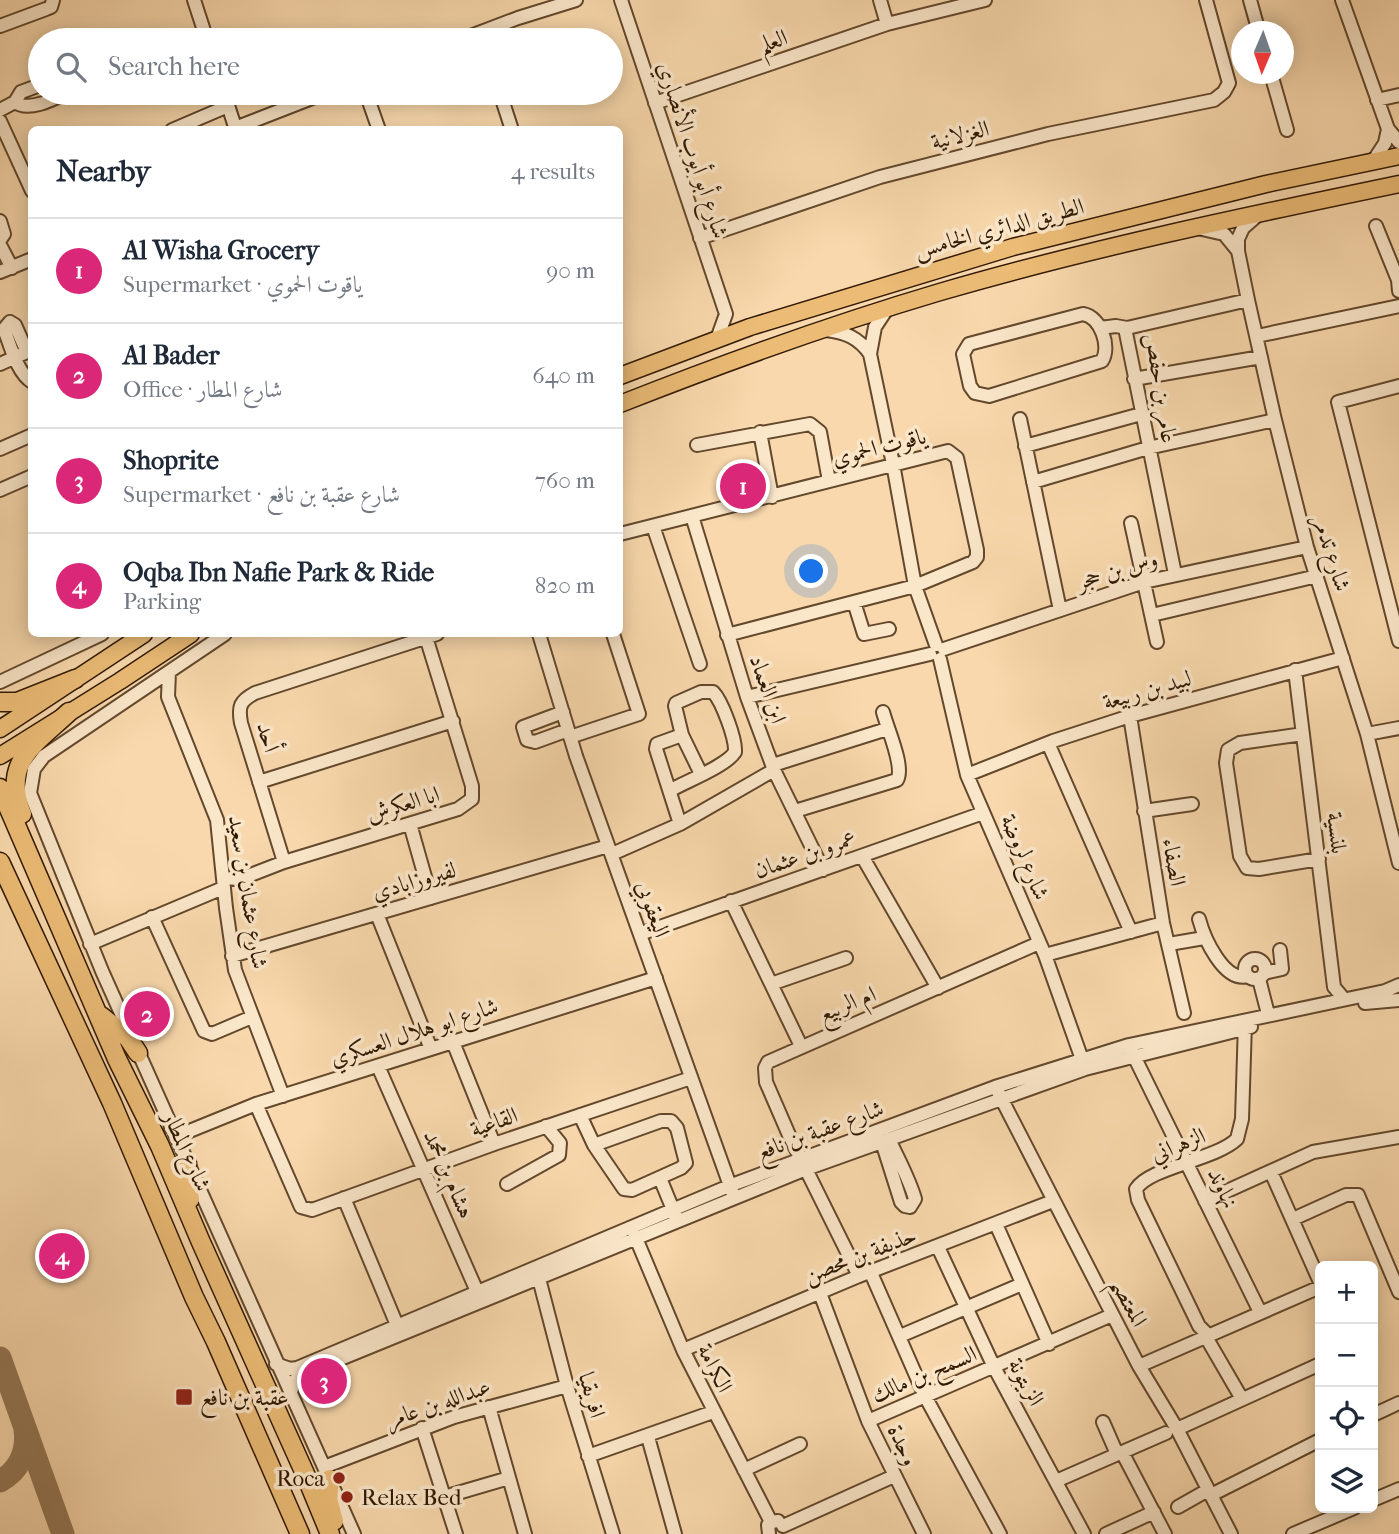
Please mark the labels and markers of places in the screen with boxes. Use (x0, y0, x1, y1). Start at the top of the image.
pin: 1 (720, 460, 766, 512)
pin: 2 (124, 988, 170, 1040)
pin: 4 (39, 1230, 85, 1282)
pin: 3 (301, 1355, 347, 1407)
place label: عقبة بن نافع (200, 1384, 289, 1418)
marker: عقبة بن نافع (174, 1387, 194, 1407)
place label: Roca (276, 1465, 325, 1492)
marker: Roca (331, 1470, 347, 1486)
place label: Relax Bed (361, 1484, 462, 1511)
marker: Relax Bed (339, 1489, 355, 1505)

